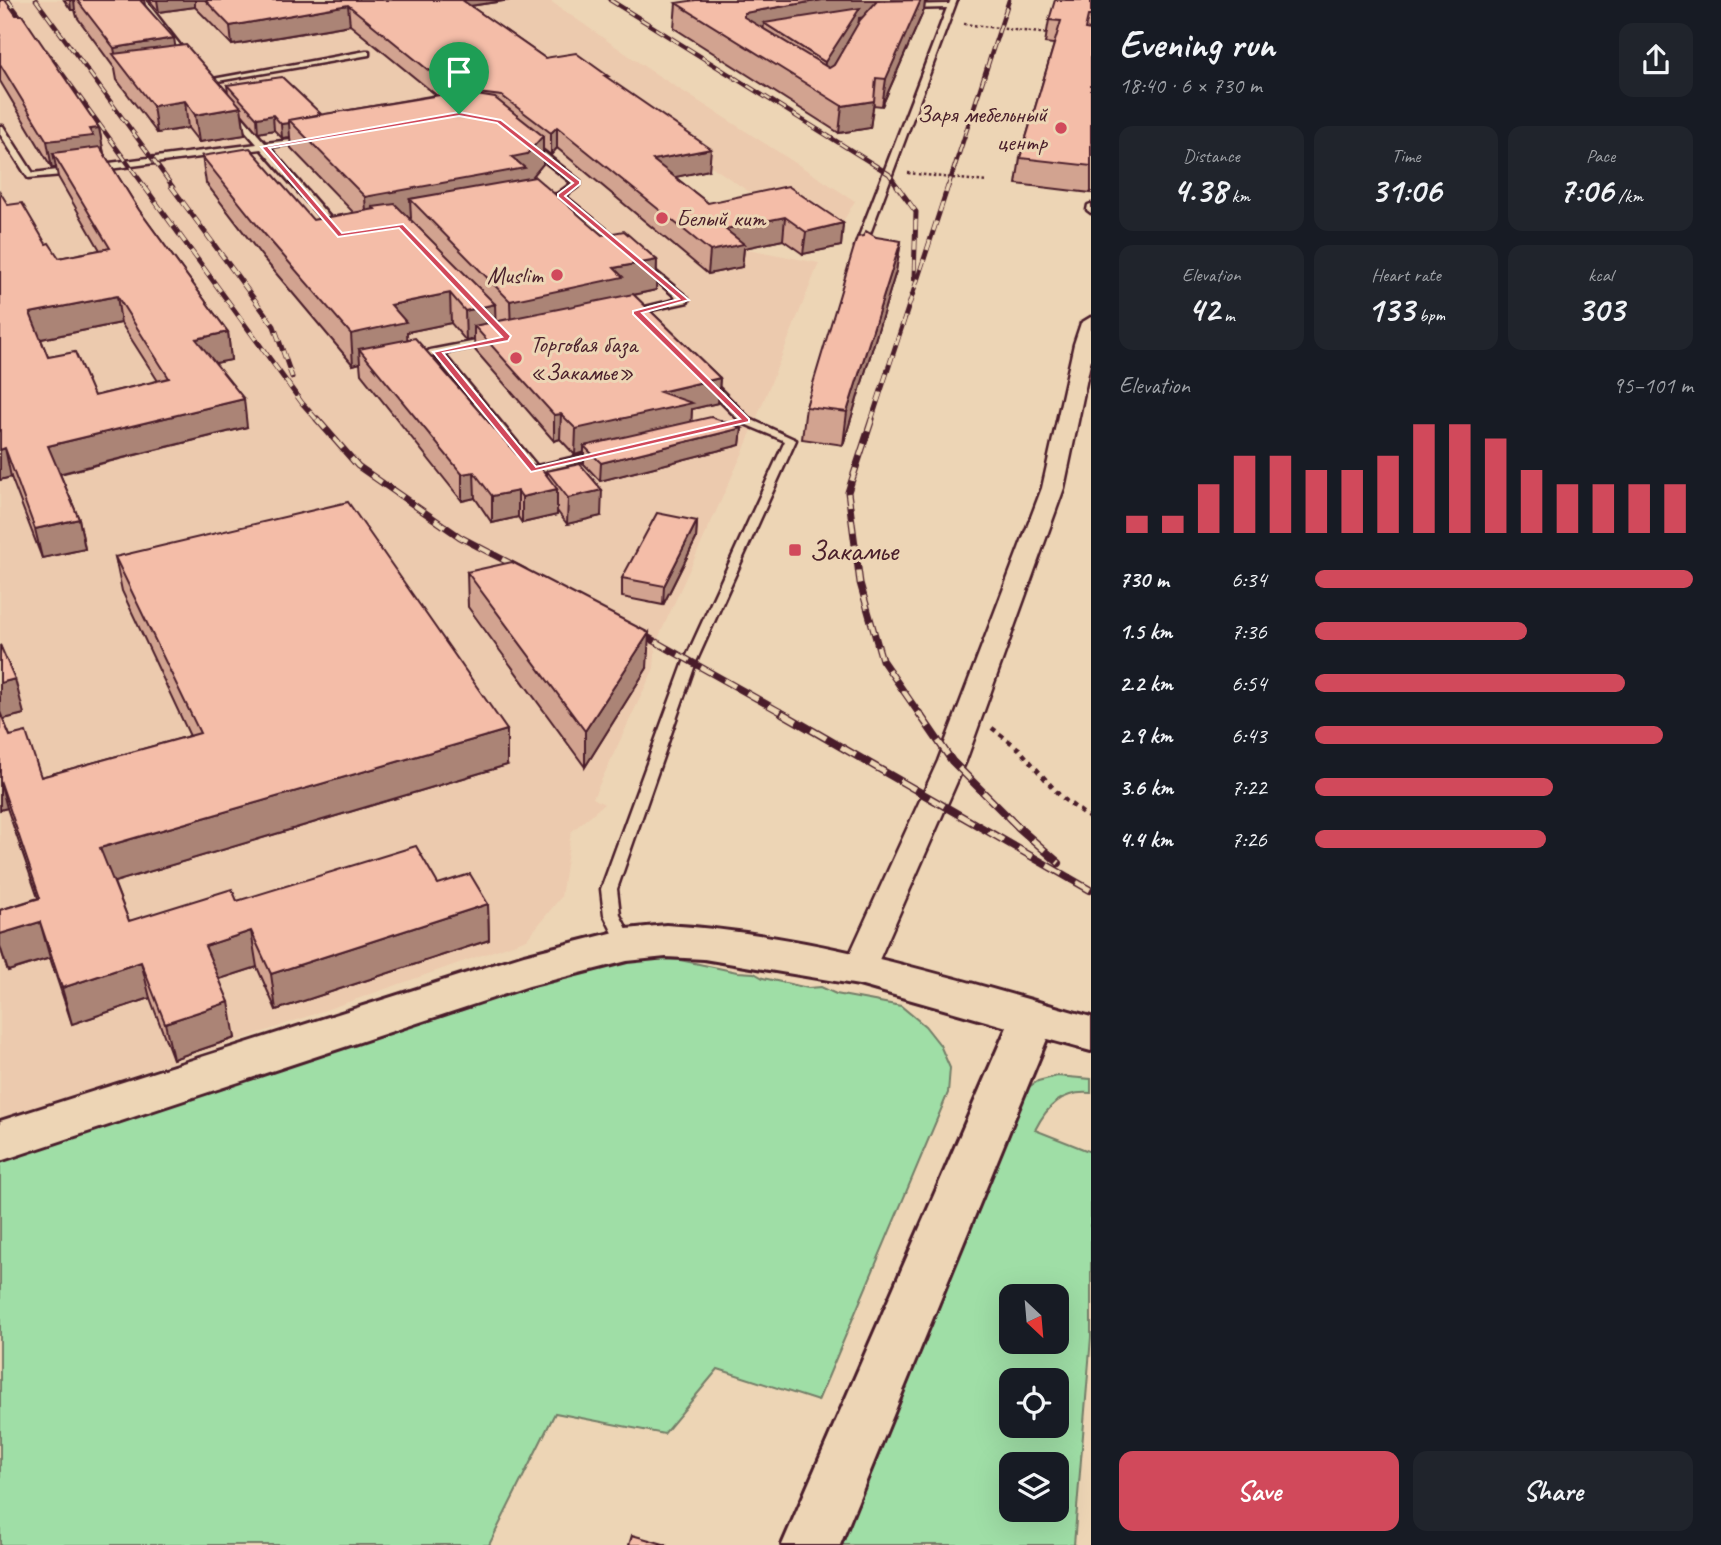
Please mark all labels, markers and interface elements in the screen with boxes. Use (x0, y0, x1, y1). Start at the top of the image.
text: Evening run (1119, 21, 1275, 68)
button: share (1619, 23, 1693, 97)
pin (429, 42, 489, 114)
icon: arrive (440, 53, 478, 91)
text: 18:40 · 6 × 730 m (1119, 71, 1262, 100)
place label: Заря мебельный центр (917, 99, 1049, 157)
marker: Заря мебельный центр (1053, 120, 1069, 136)
text: Distance (1183, 144, 1240, 168)
text: Time (1391, 144, 1421, 168)
text: Pace (1586, 144, 1615, 168)
text: 4.38 (1173, 168, 1227, 213)
text: 31:06 (1371, 168, 1441, 213)
text: 7:06 (1559, 168, 1613, 213)
text: km (1227, 184, 1250, 208)
text: /km (1613, 184, 1643, 208)
place label: Белый кит (676, 203, 766, 233)
marker: Белый кит (654, 210, 670, 226)
place label: Muslim (487, 260, 544, 290)
text: Elevation (1182, 263, 1241, 287)
text: Heart rate (1371, 263, 1441, 287)
text: kcal (1588, 263, 1613, 287)
marker: Muslim (549, 267, 565, 283)
text: 42 (1188, 287, 1219, 332)
text: 133 (1367, 287, 1414, 332)
text: 303 (1577, 287, 1624, 332)
text: m (1219, 303, 1235, 327)
text: bpm (1414, 303, 1445, 327)
place label: Торговая база «Закамье» (530, 329, 639, 387)
marker: Торговая база «Закамье» (508, 350, 524, 366)
text: Elevation (1119, 371, 1190, 400)
text: 95–101 m (1613, 371, 1693, 400)
place label: Закамье (809, 531, 900, 569)
marker: Закамье (787, 542, 803, 558)
text: 730 m (1119, 565, 1169, 594)
text: 6:34 (1231, 565, 1267, 594)
text: 1.5 km (1119, 617, 1172, 646)
text: 7:36 (1231, 617, 1267, 646)
text: 2.2 km (1119, 669, 1173, 698)
text: 6:54 (1231, 669, 1267, 698)
text: 2.9 km (1119, 721, 1172, 750)
text: 6:43 (1231, 721, 1267, 750)
text: 3.6 km (1119, 773, 1173, 802)
text: 7:22 (1231, 773, 1267, 802)
text: 4.4 km (1119, 825, 1173, 854)
text: 7:26 (1231, 825, 1267, 854)
north arrow (999, 1284, 1069, 1354)
map controls (999, 1284, 1069, 1522)
button: locate (999, 1368, 1069, 1438)
button: Save (1119, 1451, 1399, 1531)
button: Share (1413, 1451, 1693, 1531)
button: layers (999, 1452, 1069, 1522)

